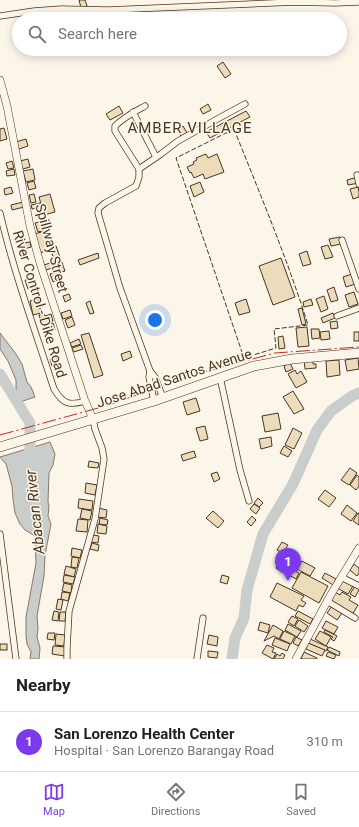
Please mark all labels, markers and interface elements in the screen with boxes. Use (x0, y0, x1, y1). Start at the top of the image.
search box (12, 12, 347, 56)
icon: search (26, 23, 48, 45)
text: Search here (58, 25, 137, 43)
district label: AMBER VILLAGE (127, 119, 253, 137)
street label: Spillway Street (32, 202, 72, 295)
street label: River Control - Dike Road (10, 228, 70, 380)
your location (145, 310, 165, 330)
street label: Jose Abad Santos Avenue (94, 345, 254, 411)
water label: Abacan River (21, 468, 48, 556)
pin: 1 (275, 548, 301, 581)
text: Nearby (16, 675, 71, 695)
text: San Lorenzo Health Center (54, 725, 234, 743)
text: 1 (25, 734, 33, 749)
text: 310 m (306, 734, 343, 749)
text: Hospital · San Lorenzo Barangay Road (54, 743, 274, 758)
tab: Map (43, 781, 65, 818)
tab: Directions (151, 781, 200, 818)
tab: Saved (286, 781, 316, 818)

